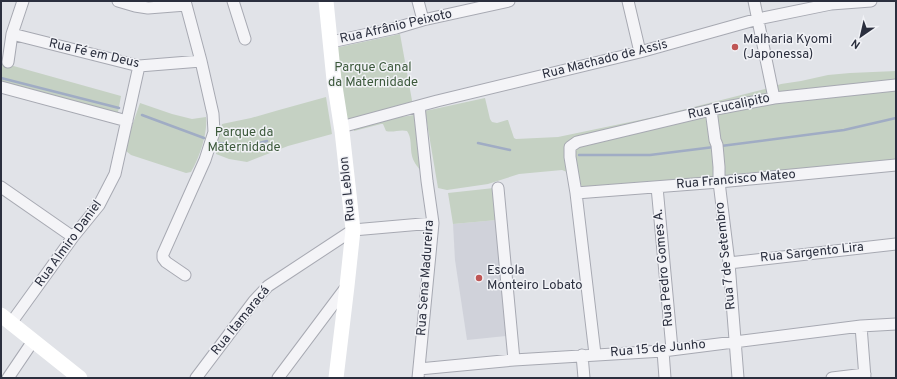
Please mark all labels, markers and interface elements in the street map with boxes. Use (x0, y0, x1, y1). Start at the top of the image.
street label: Rua Afrânio Peixoto (338, 6, 454, 48)
north arrow (841, 16, 881, 56)
place label: Malharia Kyomi (Japonessa) (743, 32, 832, 63)
text: N (849, 35, 863, 51)
street label: Rua Fé em Deus (47, 36, 141, 72)
street label: Rua Machado de Assis (541, 37, 669, 83)
marker: Malharia Kyomi (Japonessa) (730, 42, 740, 52)
park label: Parque Canal da Maternidade (328, 60, 418, 91)
street label: Rua Eucalipito (687, 91, 771, 123)
park label: Parque da Maternidade (208, 125, 280, 156)
street label: Rua Leblon (337, 156, 359, 222)
street label: Rua Francisco Mateo (675, 167, 797, 193)
street label: Rua Almiro Daniel (32, 197, 106, 291)
street label: Rua 7 de Setembro (712, 201, 740, 311)
street label: Rua Pedro Gomes A. (651, 208, 677, 328)
street label: Rua Sena Madureira (414, 219, 438, 337)
street label: Rua Sargento Lira (759, 240, 865, 266)
place label: Escola Monteiro Lobato (487, 263, 583, 294)
marker: Escola Monteiro Lobato (474, 273, 484, 283)
street label: Rua Itamaracá (208, 283, 274, 359)
street label: Rua 15 de Junho (610, 337, 706, 361)

